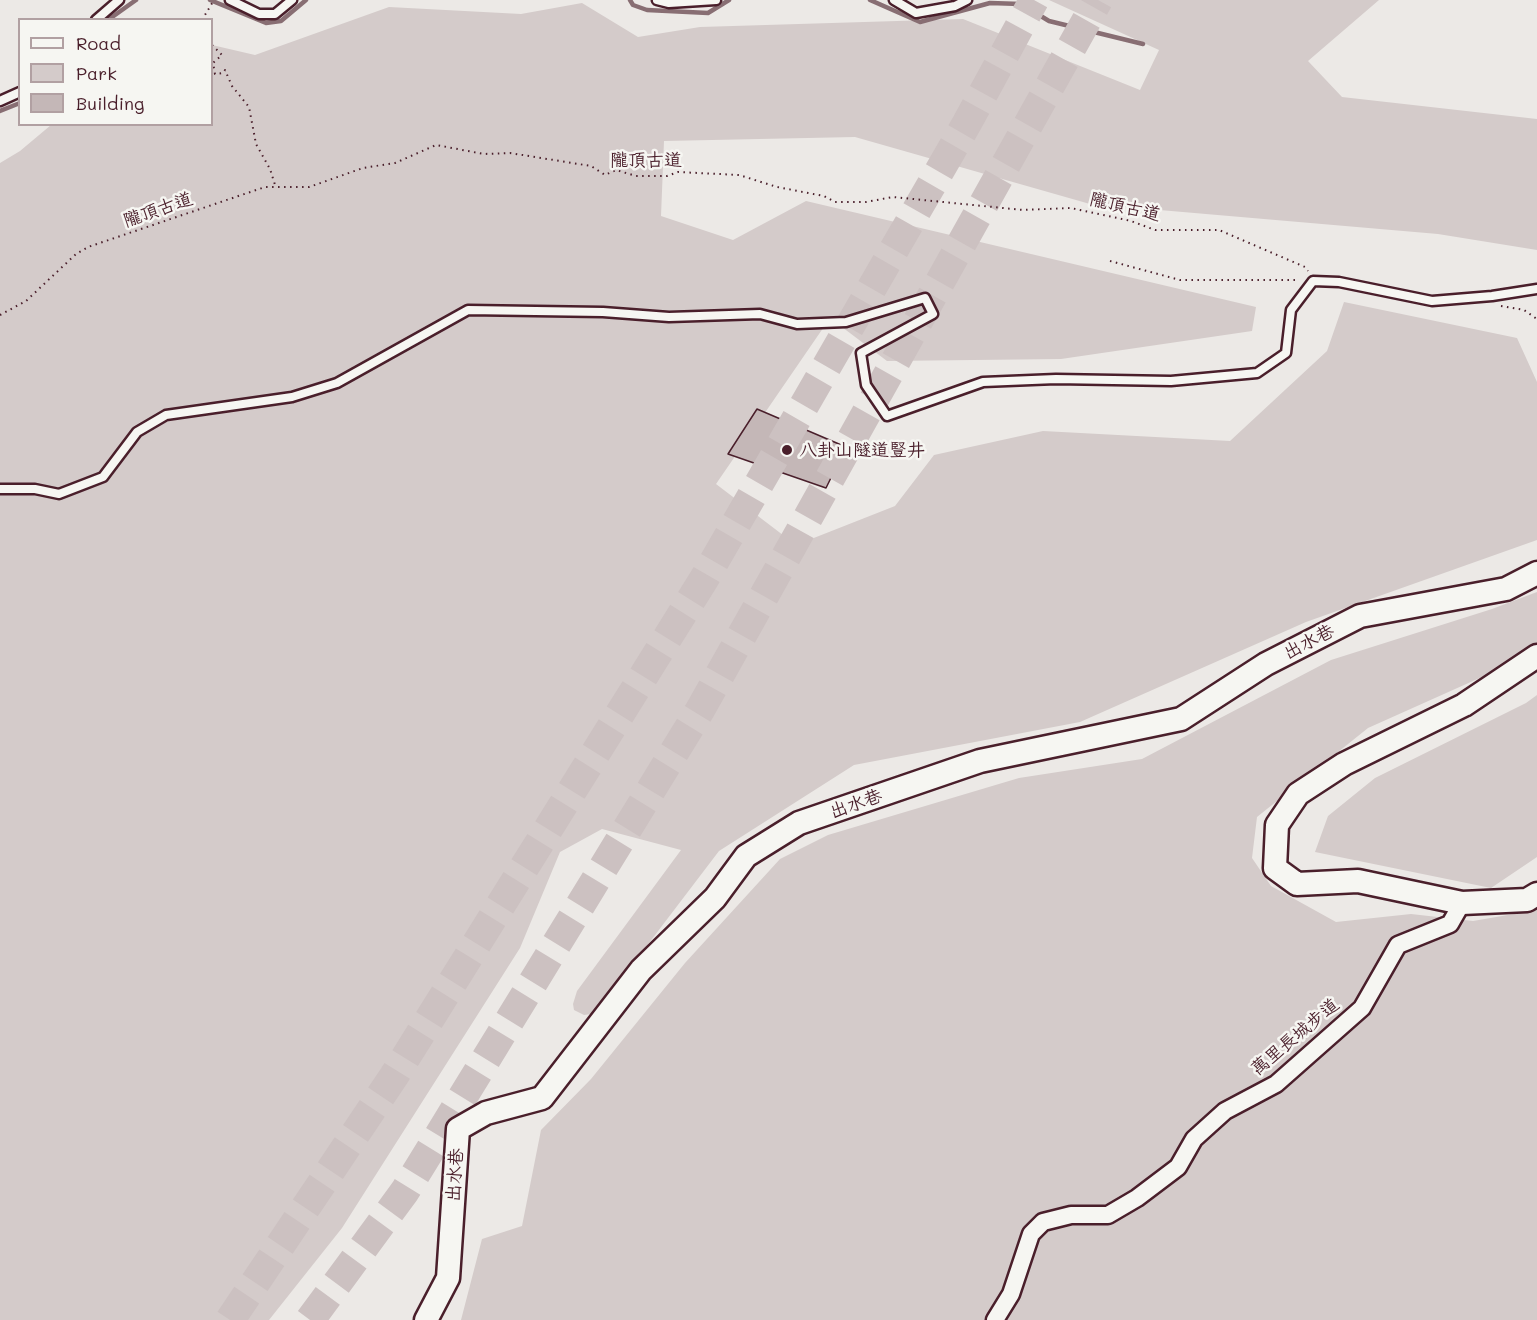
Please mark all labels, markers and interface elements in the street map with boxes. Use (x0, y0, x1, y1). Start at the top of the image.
legend (18, 18, 213, 126)
text: Road (76, 31, 121, 55)
text: Park (76, 61, 117, 85)
text: Building (76, 91, 144, 115)
street label: 隴頂古道 (610, 149, 682, 171)
street label: 隴頂古道 (120, 188, 196, 232)
street label: 隴頂古道 (1087, 188, 1163, 226)
place label: 八卦山隧道豎井 (799, 439, 925, 461)
marker: 八卦山隧道豎井 (780, 443, 794, 457)
street label: 出水巷 (1280, 620, 1338, 664)
street label: 出水巷 (827, 785, 885, 823)
street label: 萬里長城步道 (1247, 994, 1343, 1080)
street label: 出水巷 (442, 1147, 468, 1203)

